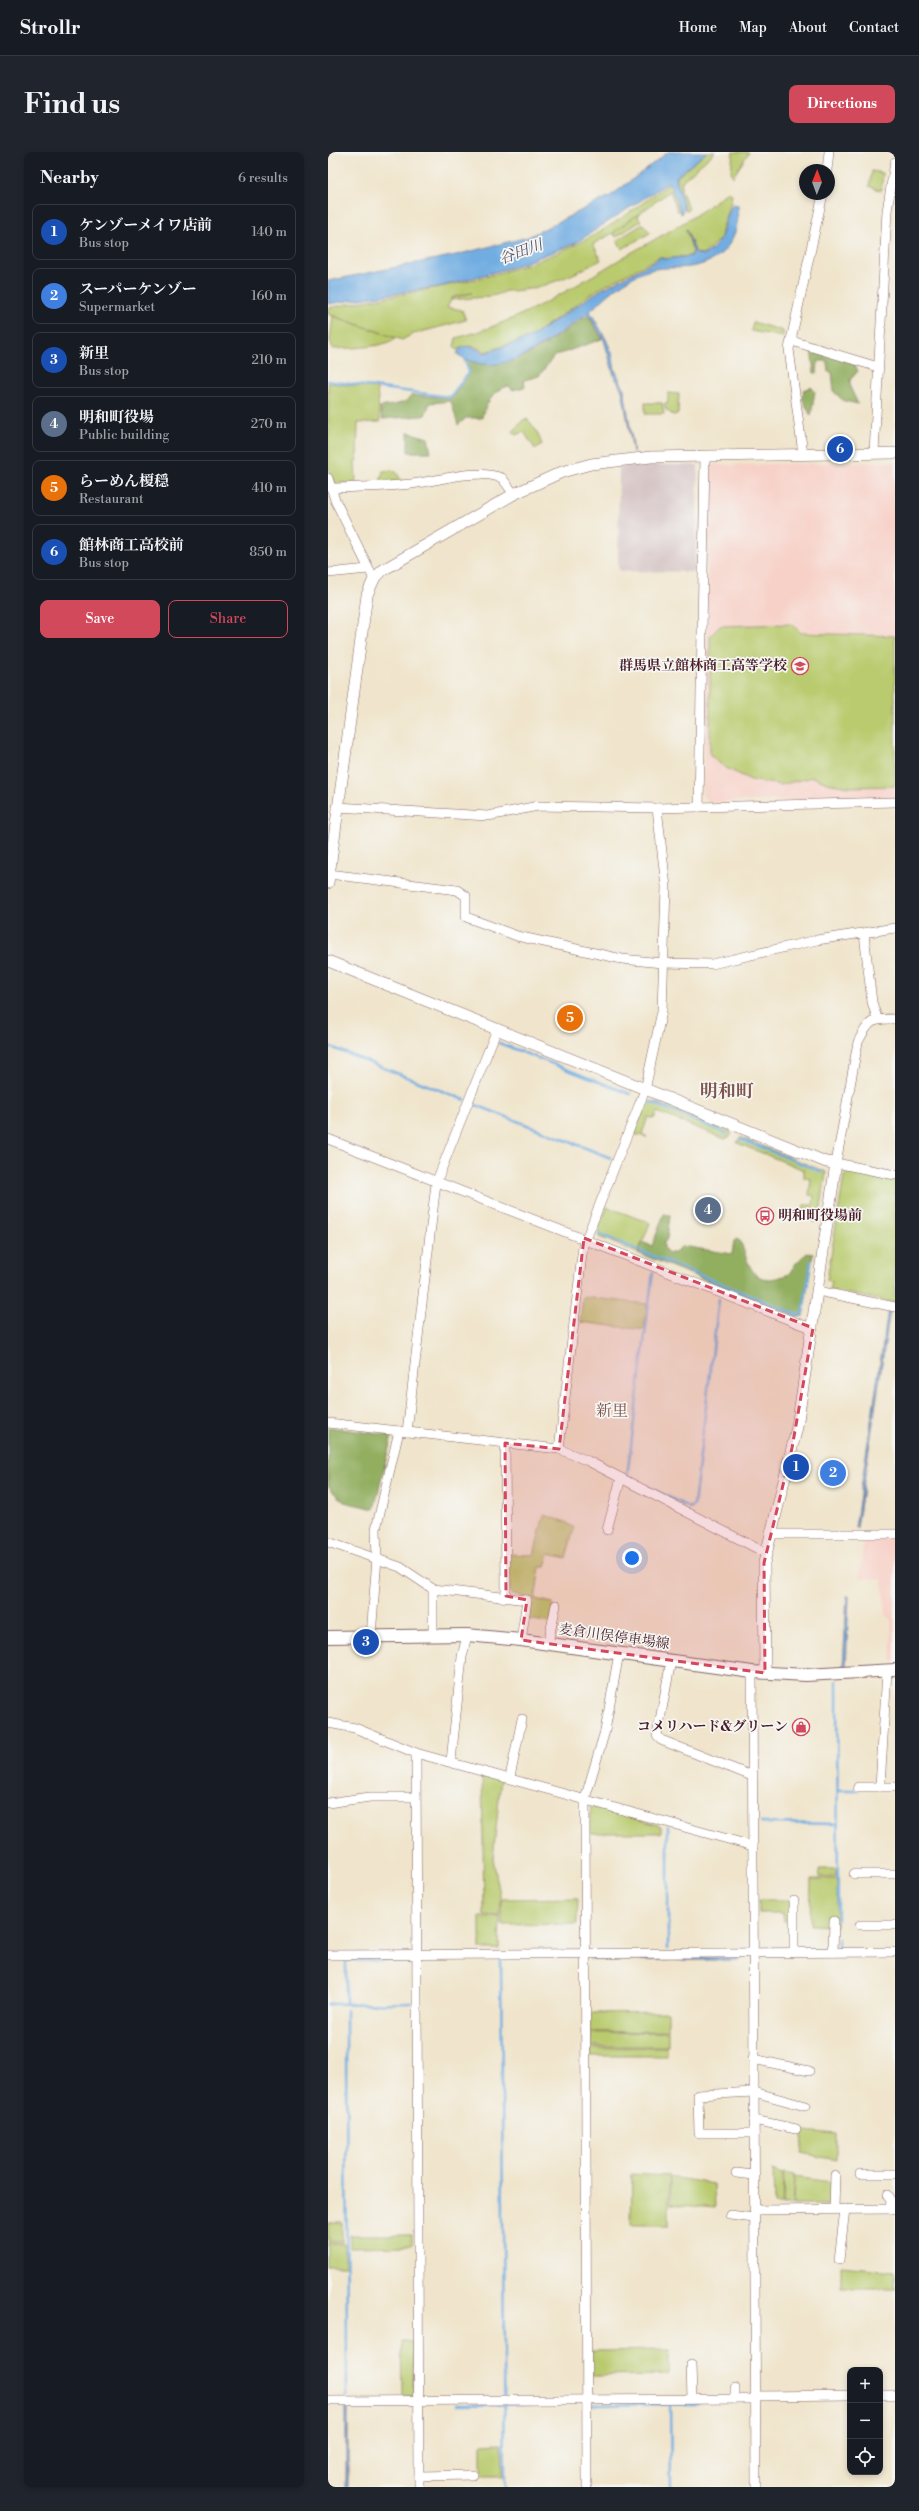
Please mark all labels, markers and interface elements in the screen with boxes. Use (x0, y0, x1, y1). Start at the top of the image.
text: Strollr (20, 16, 81, 40)
text: Home (679, 19, 717, 37)
text: Map (739, 19, 767, 37)
text: About (789, 19, 827, 37)
text: Contact (849, 19, 899, 37)
button: Directions (789, 85, 895, 123)
text: Find us (24, 87, 120, 122)
north arrow (799, 164, 835, 200)
text: Nearby (40, 167, 99, 189)
text: 6 results (238, 170, 288, 186)
text: ケンゾーメイワ店前 (79, 216, 212, 235)
text: 1 (51, 224, 57, 240)
text: 140 m (251, 224, 287, 240)
text: Bus stop (79, 235, 129, 251)
water label: 谷田川 (497, 235, 547, 269)
text: スーパーケンゾー (79, 280, 197, 299)
text: 2 (50, 288, 58, 304)
text: 160 m (251, 288, 287, 304)
text: Supermarket (79, 299, 155, 315)
text: 新里 (79, 344, 109, 363)
text: 3 (50, 352, 58, 368)
text: 210 m (252, 352, 287, 368)
text: Bus stop (79, 363, 129, 379)
text: 明和町役場 (79, 408, 154, 427)
text: 4 (50, 416, 58, 432)
text: 270 m (251, 416, 287, 432)
text: Public building (79, 427, 169, 443)
pin: 6 (827, 434, 853, 464)
text: らーめん榎穏 (79, 472, 169, 491)
text: 5 (50, 480, 58, 496)
text: 410 m (251, 480, 287, 496)
text: Restaurant (79, 491, 144, 507)
text: 館林商工高校前 (79, 536, 184, 555)
text: 6 (50, 544, 58, 560)
text: 850 m (249, 544, 287, 560)
text: Bus stop (79, 555, 129, 571)
button: Save (40, 600, 160, 638)
button: Share (168, 600, 288, 638)
school or university icon: 群馬県立館林商工高等学校 (790, 656, 810, 676)
place label: 群馬県立館林商工高等学校 (619, 657, 787, 675)
pin: 5 (557, 1003, 583, 1033)
district label: 明和町 (700, 1080, 754, 1103)
pin: 4 (695, 1195, 721, 1225)
bus stop icon: 明和町役場前 (755, 1206, 775, 1226)
place label: 明和町役場前 (778, 1207, 862, 1225)
district label: 新里 (596, 1401, 628, 1421)
pin: 1 (783, 1452, 809, 1482)
pin: 2 (820, 1458, 846, 1488)
your location (622, 1548, 642, 1568)
street label: 麦倉川俣停車場線 (557, 1620, 671, 1654)
pin: 3 (353, 1627, 379, 1657)
shop icon: コメリハード&グリーン (791, 1717, 811, 1737)
place label: コメリハード&グリーン (637, 1718, 788, 1736)
map controls (847, 2367, 883, 2475)
button: + (847, 2367, 883, 2403)
button: − (847, 2403, 883, 2439)
button: locate (847, 2439, 883, 2475)

